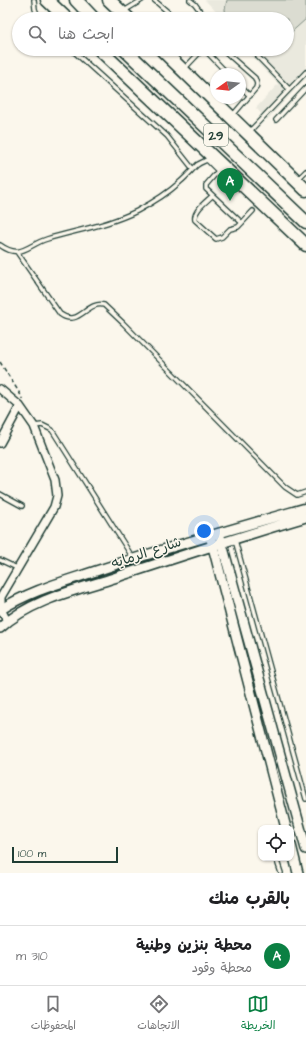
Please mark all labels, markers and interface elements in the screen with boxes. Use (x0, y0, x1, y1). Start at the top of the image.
search box (12, 12, 294, 56)
icon: search (26, 23, 48, 45)
text: ابحث هنا (58, 24, 114, 45)
north arrow (210, 68, 246, 104)
road number: 29 (204, 124, 228, 146)
pin: A (217, 168, 243, 201)
your location (194, 521, 214, 541)
street label: شارع الرمايه (109, 532, 184, 574)
map controls (258, 825, 294, 861)
button: locate (258, 825, 294, 861)
scale bar (12, 845, 118, 864)
text: 100 m (18, 846, 46, 861)
text: بالقرب منك (209, 887, 290, 911)
text: محطة بنزين وطنية (136, 935, 252, 956)
text: 310 m (16, 947, 48, 965)
text: A (273, 947, 281, 965)
text: محطة وقود (192, 959, 252, 977)
tab: المحفوظات (31, 993, 76, 1035)
tab: الاتجاهات (137, 993, 180, 1035)
tab: الخريطة (241, 993, 275, 1035)

